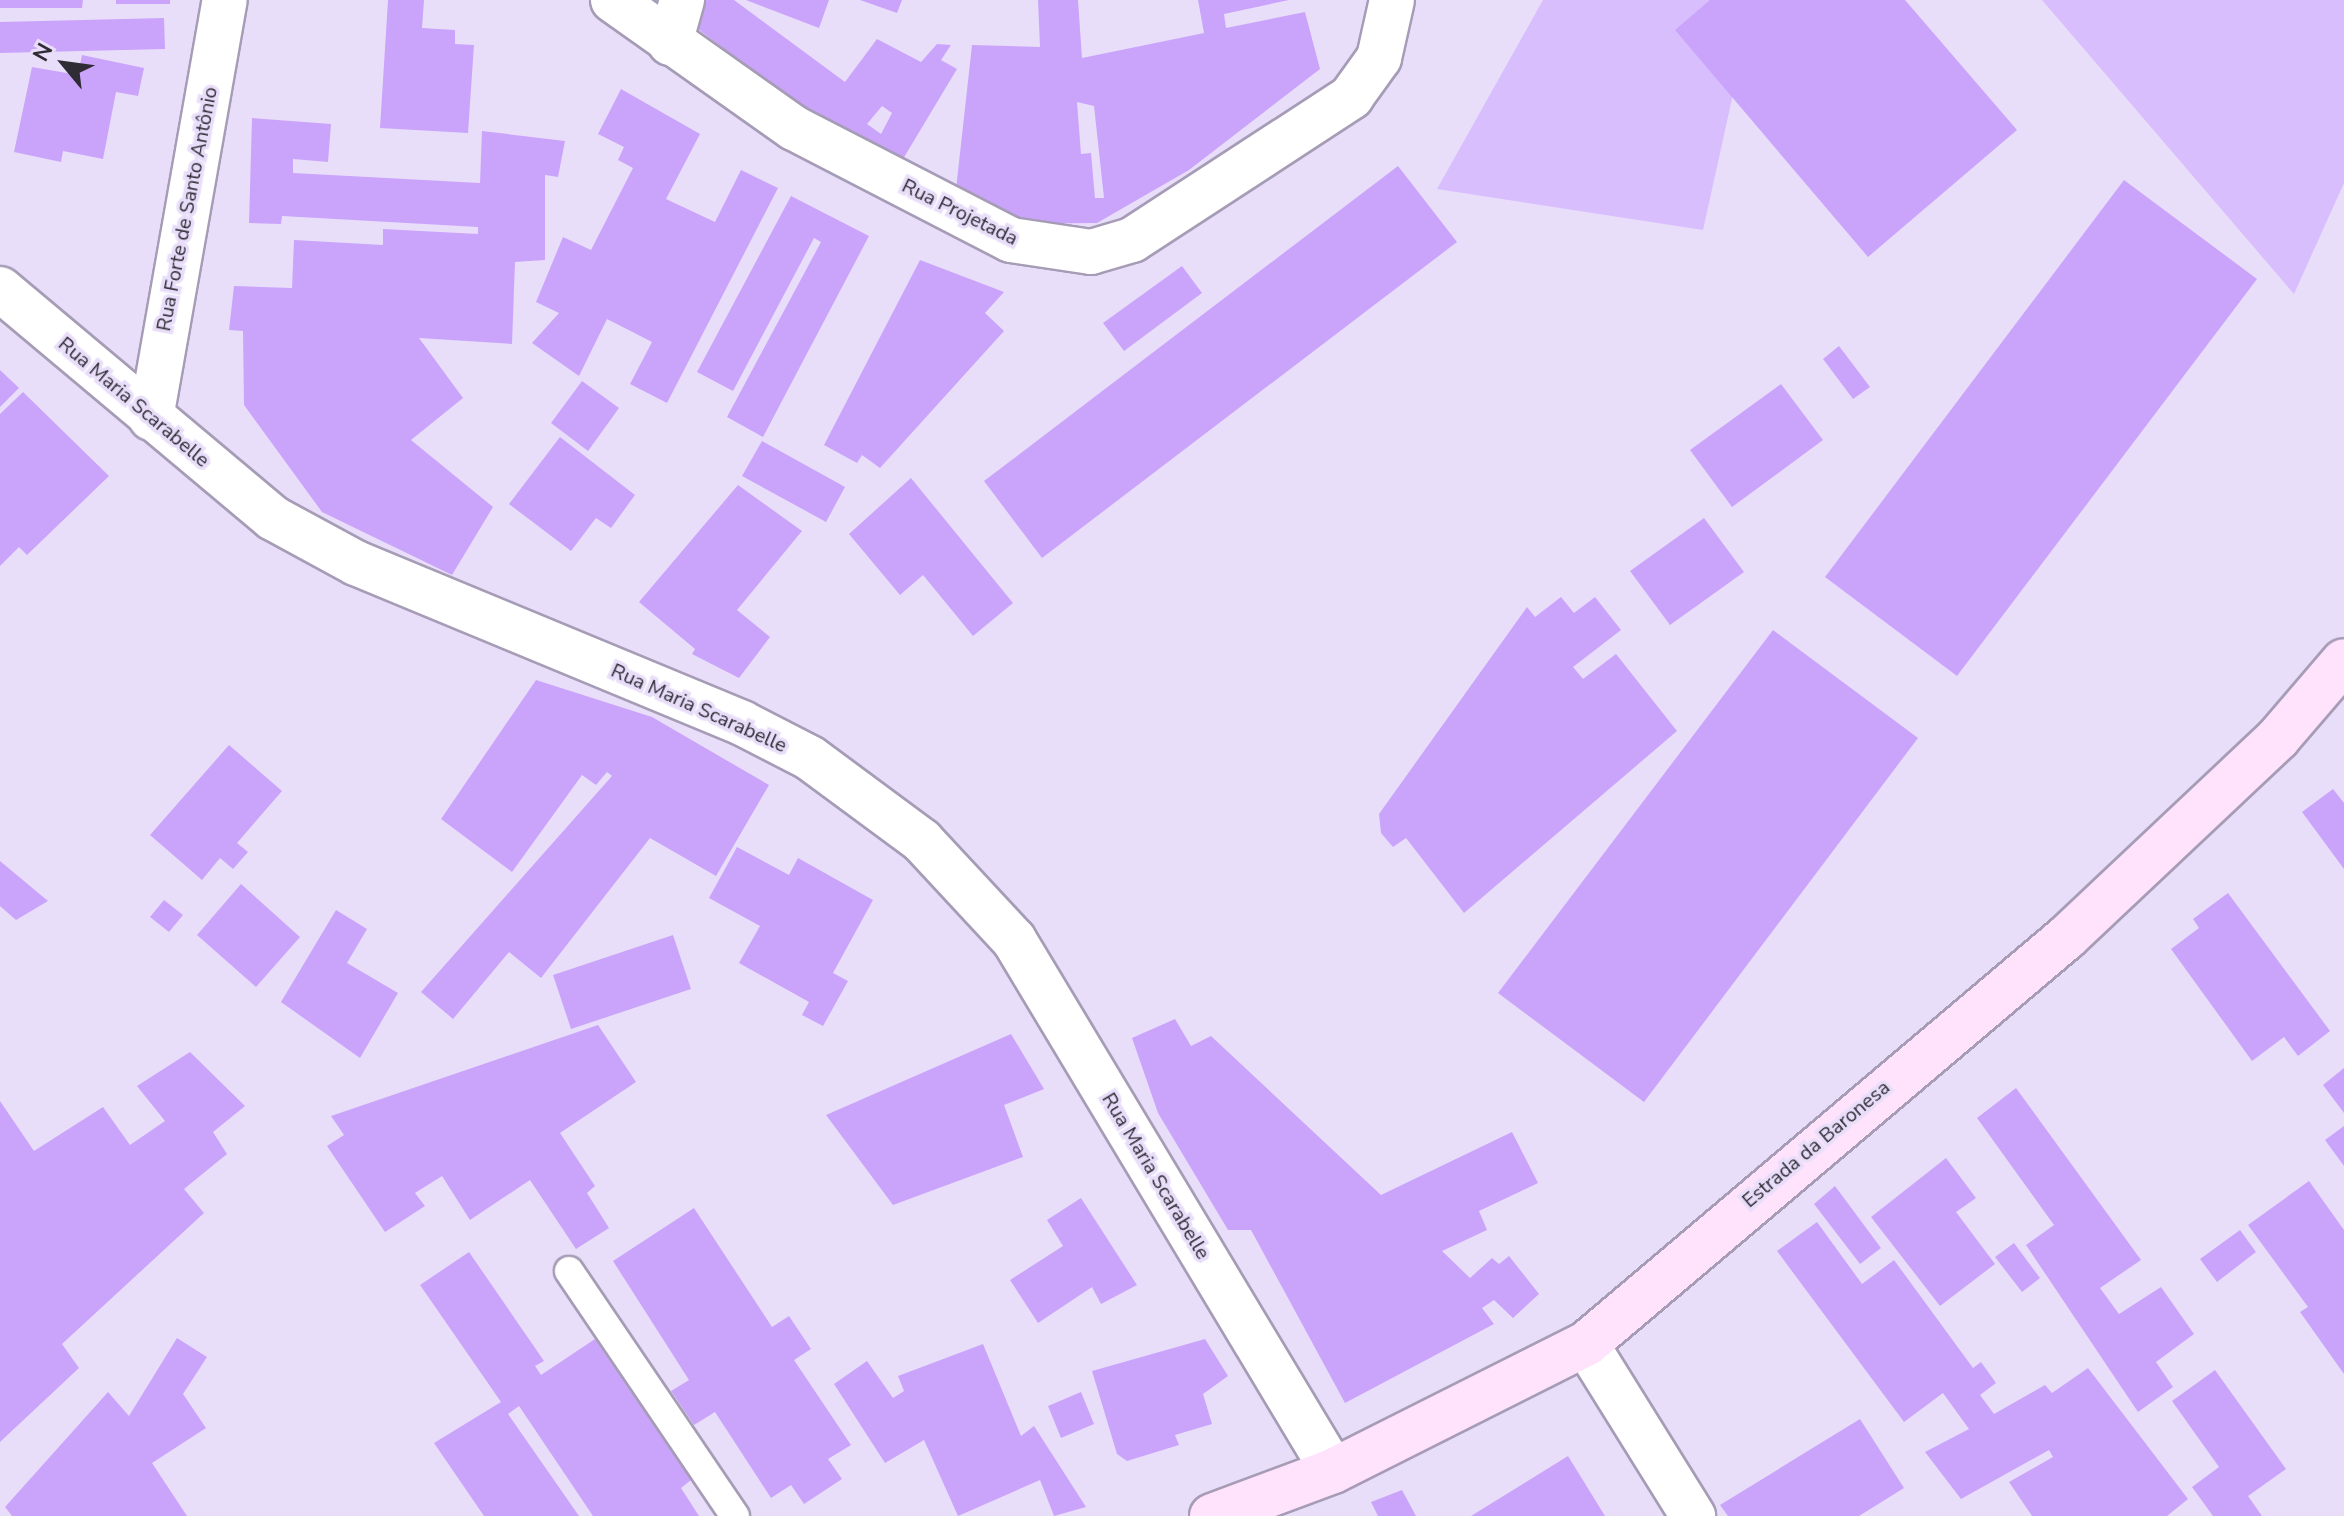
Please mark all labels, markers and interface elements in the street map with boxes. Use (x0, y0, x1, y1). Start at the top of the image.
north arrow (24, 24, 104, 104)
text: N (26, 38, 60, 67)
street label: Rua Forte de Santo Antônio (152, 85, 222, 333)
street label: Rua Projetada (898, 174, 1022, 250)
street label: Rua Maria Scarabelle (54, 332, 214, 472)
street label: Rua Maria Scarabelle (607, 658, 791, 758)
street label: Estrada da Baronesa (1737, 1075, 1895, 1213)
street label: Rua Maria Scarabelle (1097, 1088, 1215, 1264)

